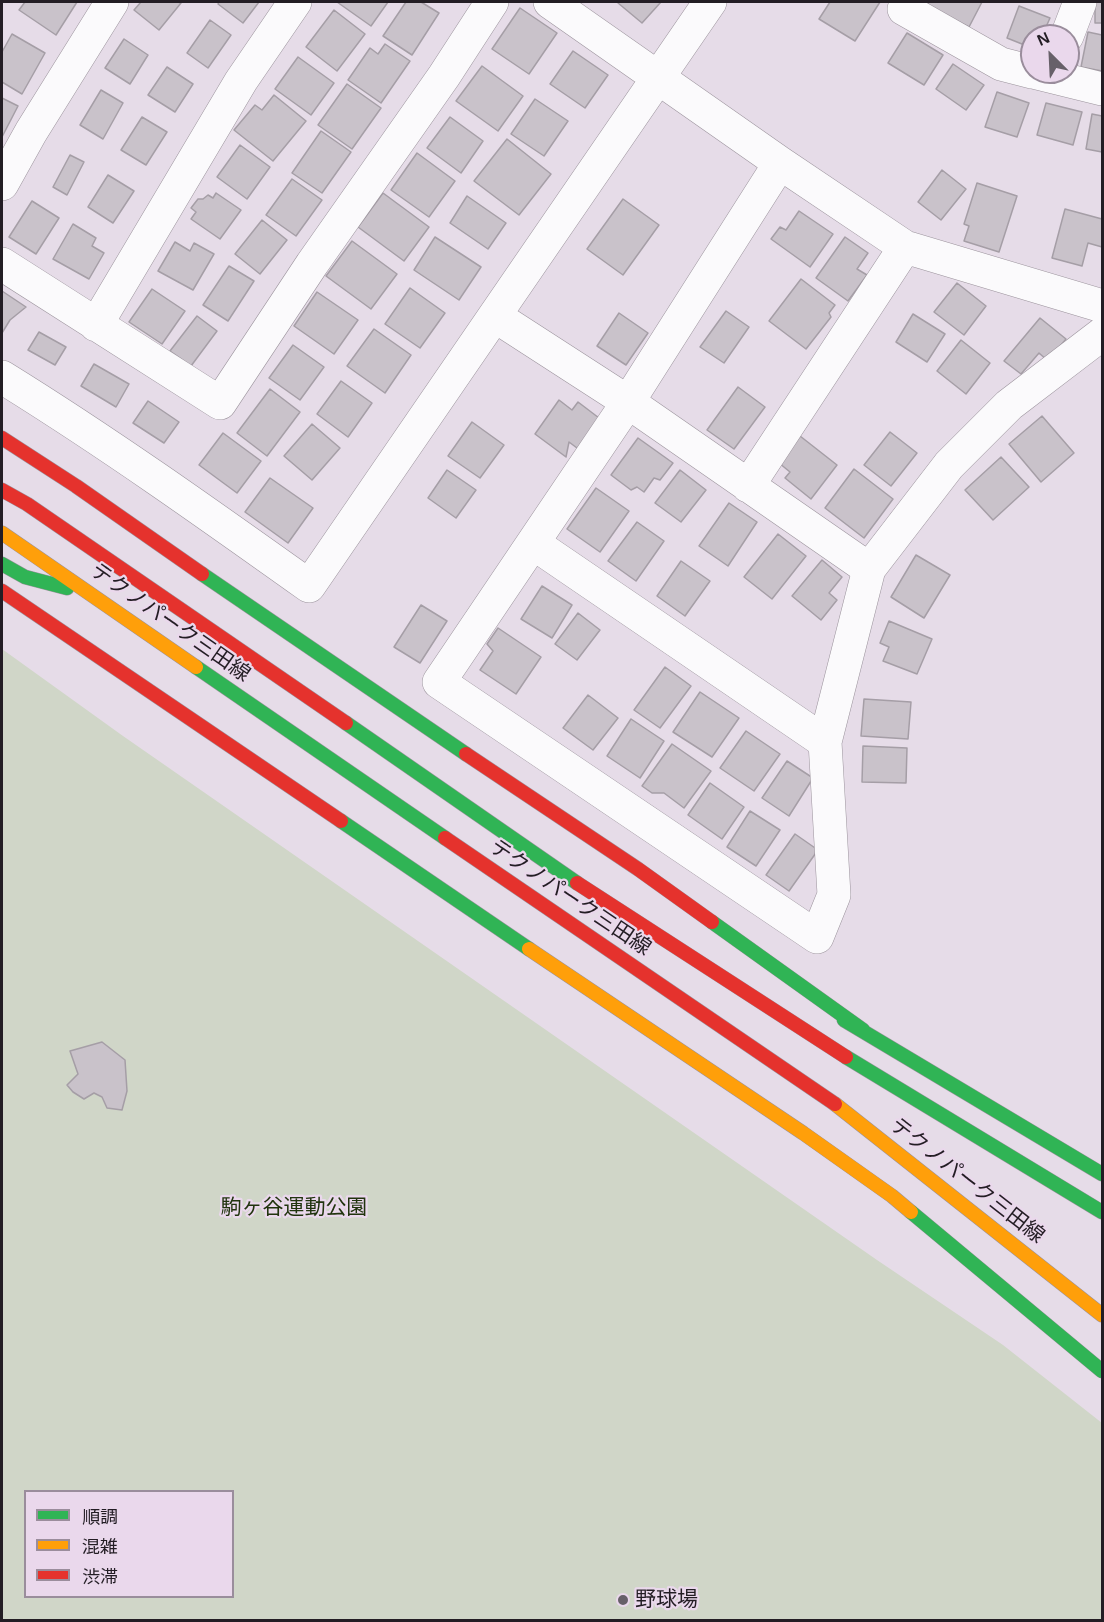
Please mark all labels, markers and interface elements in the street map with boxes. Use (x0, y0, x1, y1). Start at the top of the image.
north arrow (1020, 24, 1080, 84)
text: N (1035, 29, 1052, 49)
street label: テクノパーク三田線 (85, 558, 255, 688)
street label: テクノパーク三田線 (485, 835, 655, 961)
street label: テクノパーク三田線 (885, 1113, 1049, 1249)
park label: 駒ヶ谷運動公園 (221, 1195, 367, 1221)
legend (24, 1490, 234, 1598)
text: 順調 (82, 1507, 118, 1527)
text: 混雑 (82, 1537, 118, 1557)
text: 渋滞 (82, 1567, 118, 1587)
place label: 野球場 (635, 1587, 698, 1613)
marker: 野球場 (616, 1593, 630, 1607)

